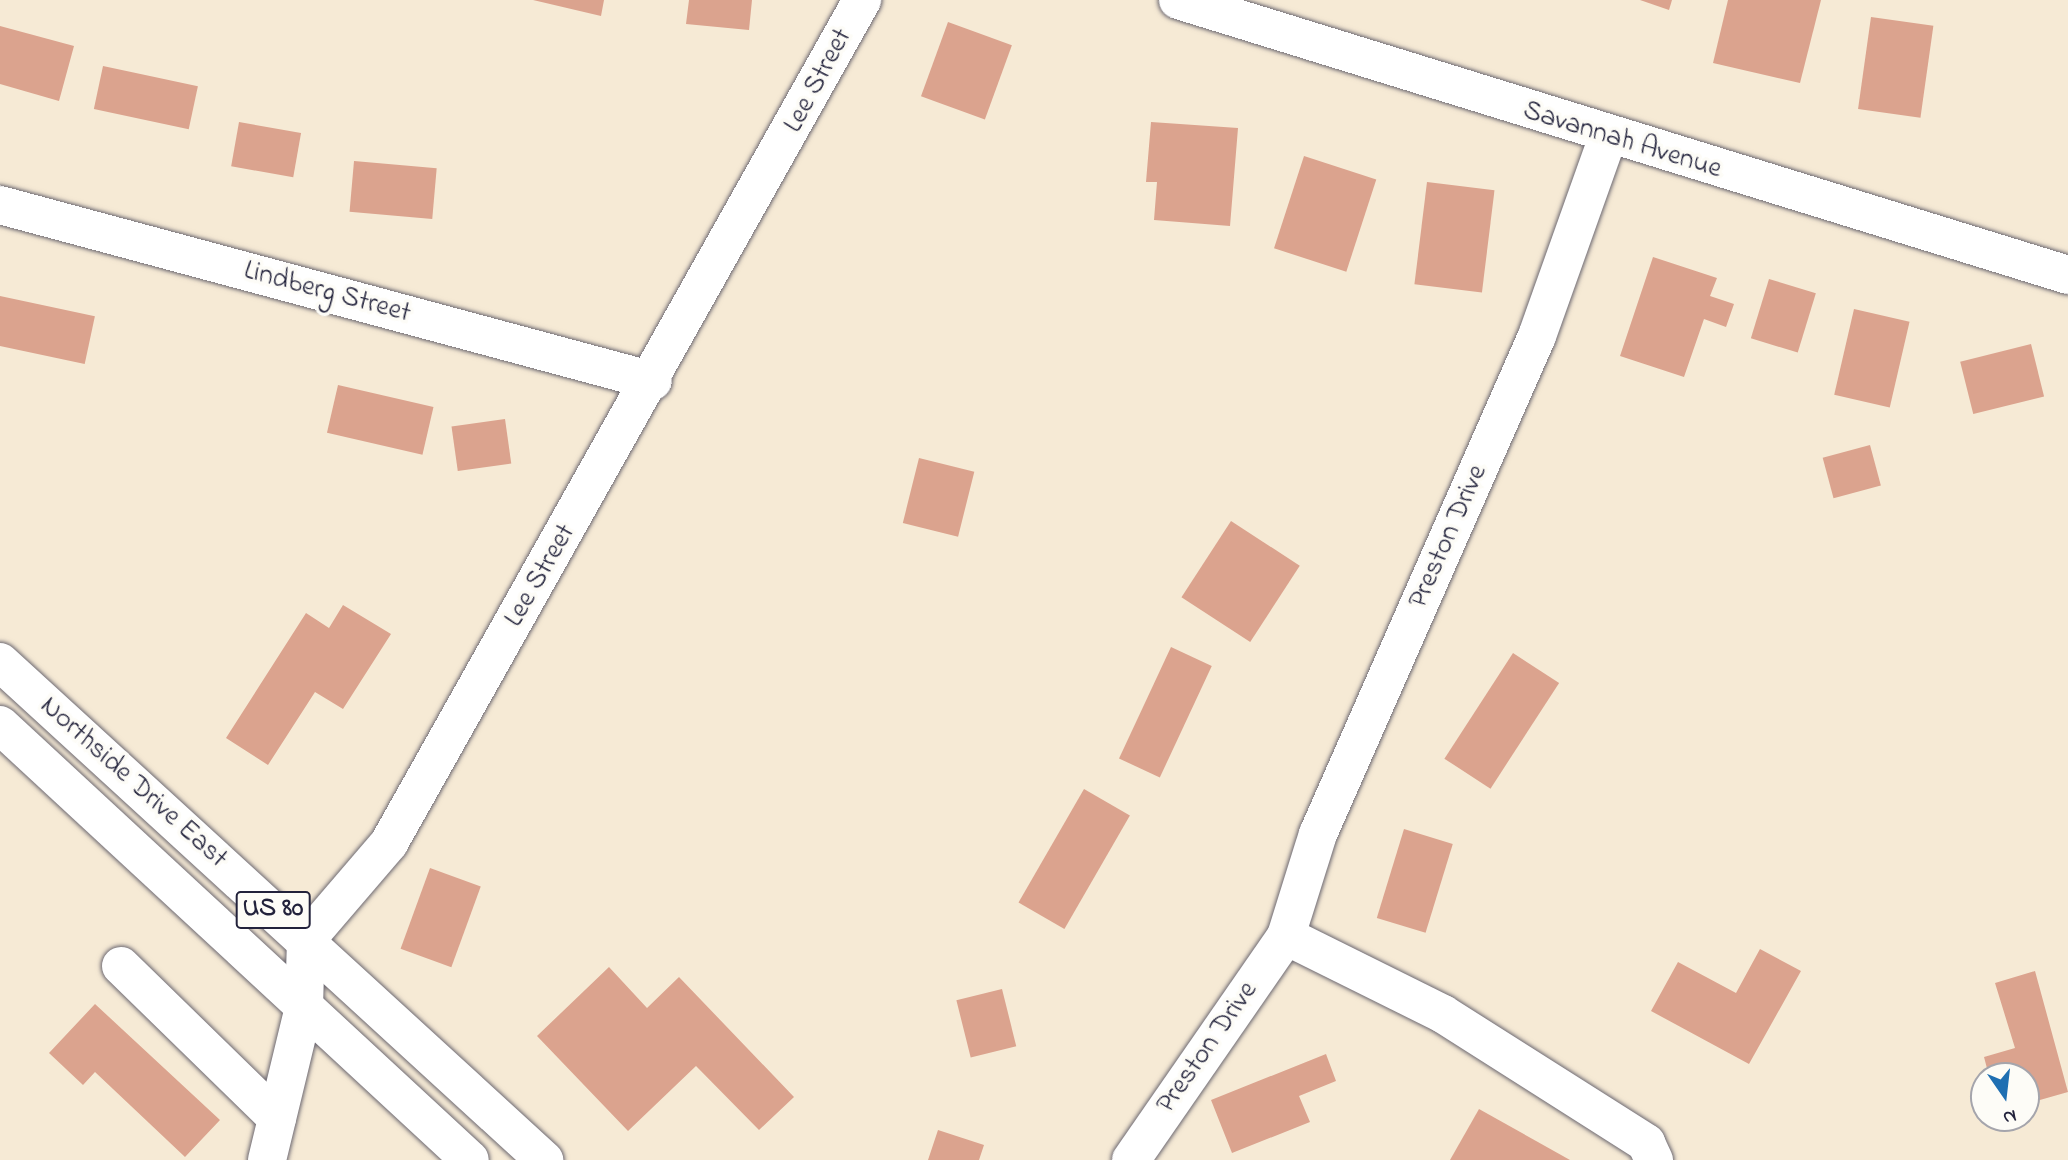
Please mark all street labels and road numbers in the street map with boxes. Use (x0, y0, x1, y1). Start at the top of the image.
street label: Lee Street (778, 23, 860, 139)
street label: Savannah Avenue (1519, 95, 1725, 187)
street label: Lindberg Street (240, 255, 414, 331)
street label: Preston Drive (1402, 460, 1496, 614)
street label: Lee Street (498, 519, 584, 633)
street label: Northside Drive East (32, 690, 234, 876)
road number: US 80 (234, 888, 312, 932)
street label: Preston Drive (1150, 976, 1266, 1120)

